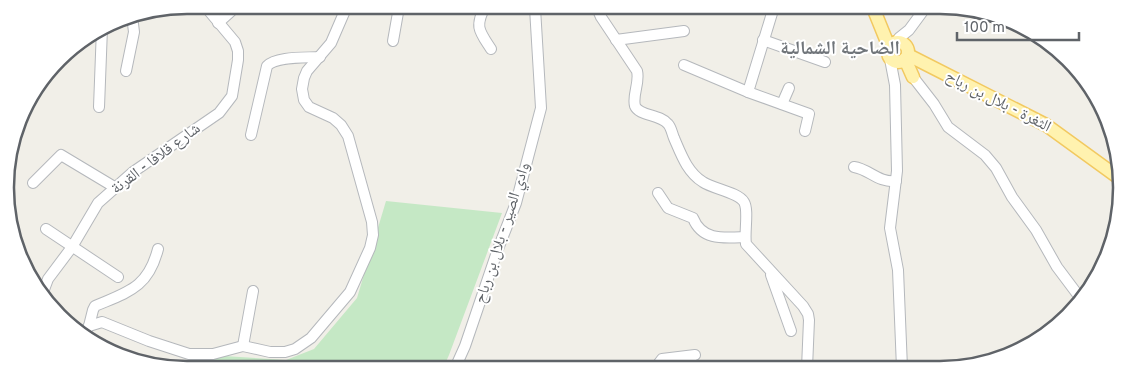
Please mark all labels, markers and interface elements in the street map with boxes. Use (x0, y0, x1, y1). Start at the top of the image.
scale bar (957, 10, 1080, 42)
text: 100 m (964, 19, 1005, 38)
district label: الضاحية الشمالية (780, 37, 900, 61)
street label: الثغرة - بلال بن رباح (942, 67, 1054, 137)
street label: شارع قلافا - القرنة (107, 119, 205, 199)
street label: وادي الصير - بلال بن رباح (471, 160, 536, 306)

